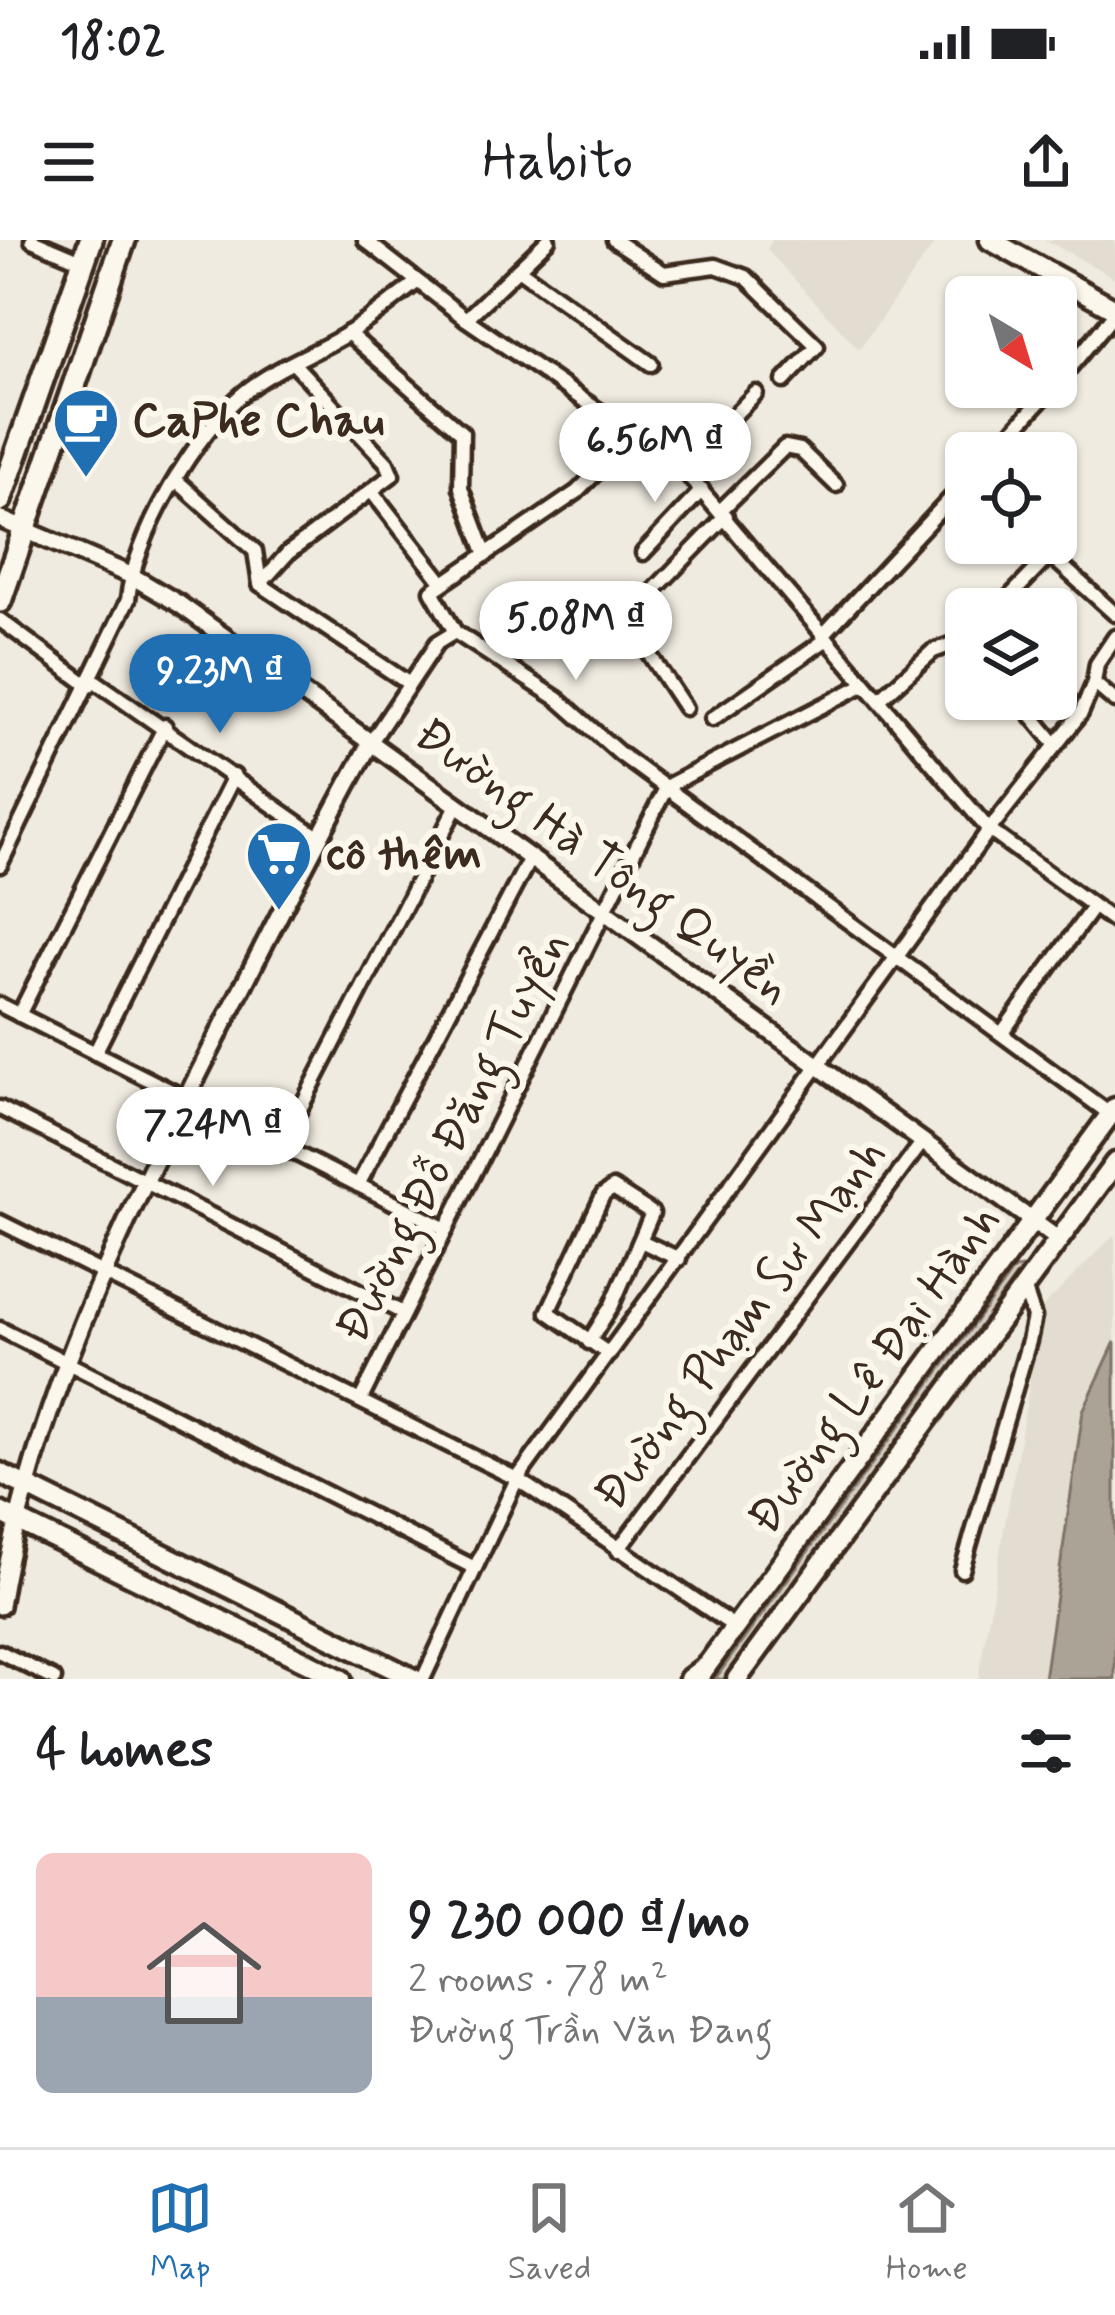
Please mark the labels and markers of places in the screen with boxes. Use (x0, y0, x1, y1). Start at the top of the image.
cafe icon: CaPhe Chau (51, 386, 121, 480)
place label: CaPhe Chau (132, 390, 384, 453)
pin: 6.56M ₫ (544, 403, 766, 505)
pin: 5.08M ₫ (465, 581, 687, 683)
pin: 9.23M ₫ (109, 634, 331, 736)
supermarket icon: cô thêm (244, 819, 314, 913)
place label: cô thêm (326, 823, 482, 886)
pin: 7.24M ₫ (102, 1087, 324, 1189)

